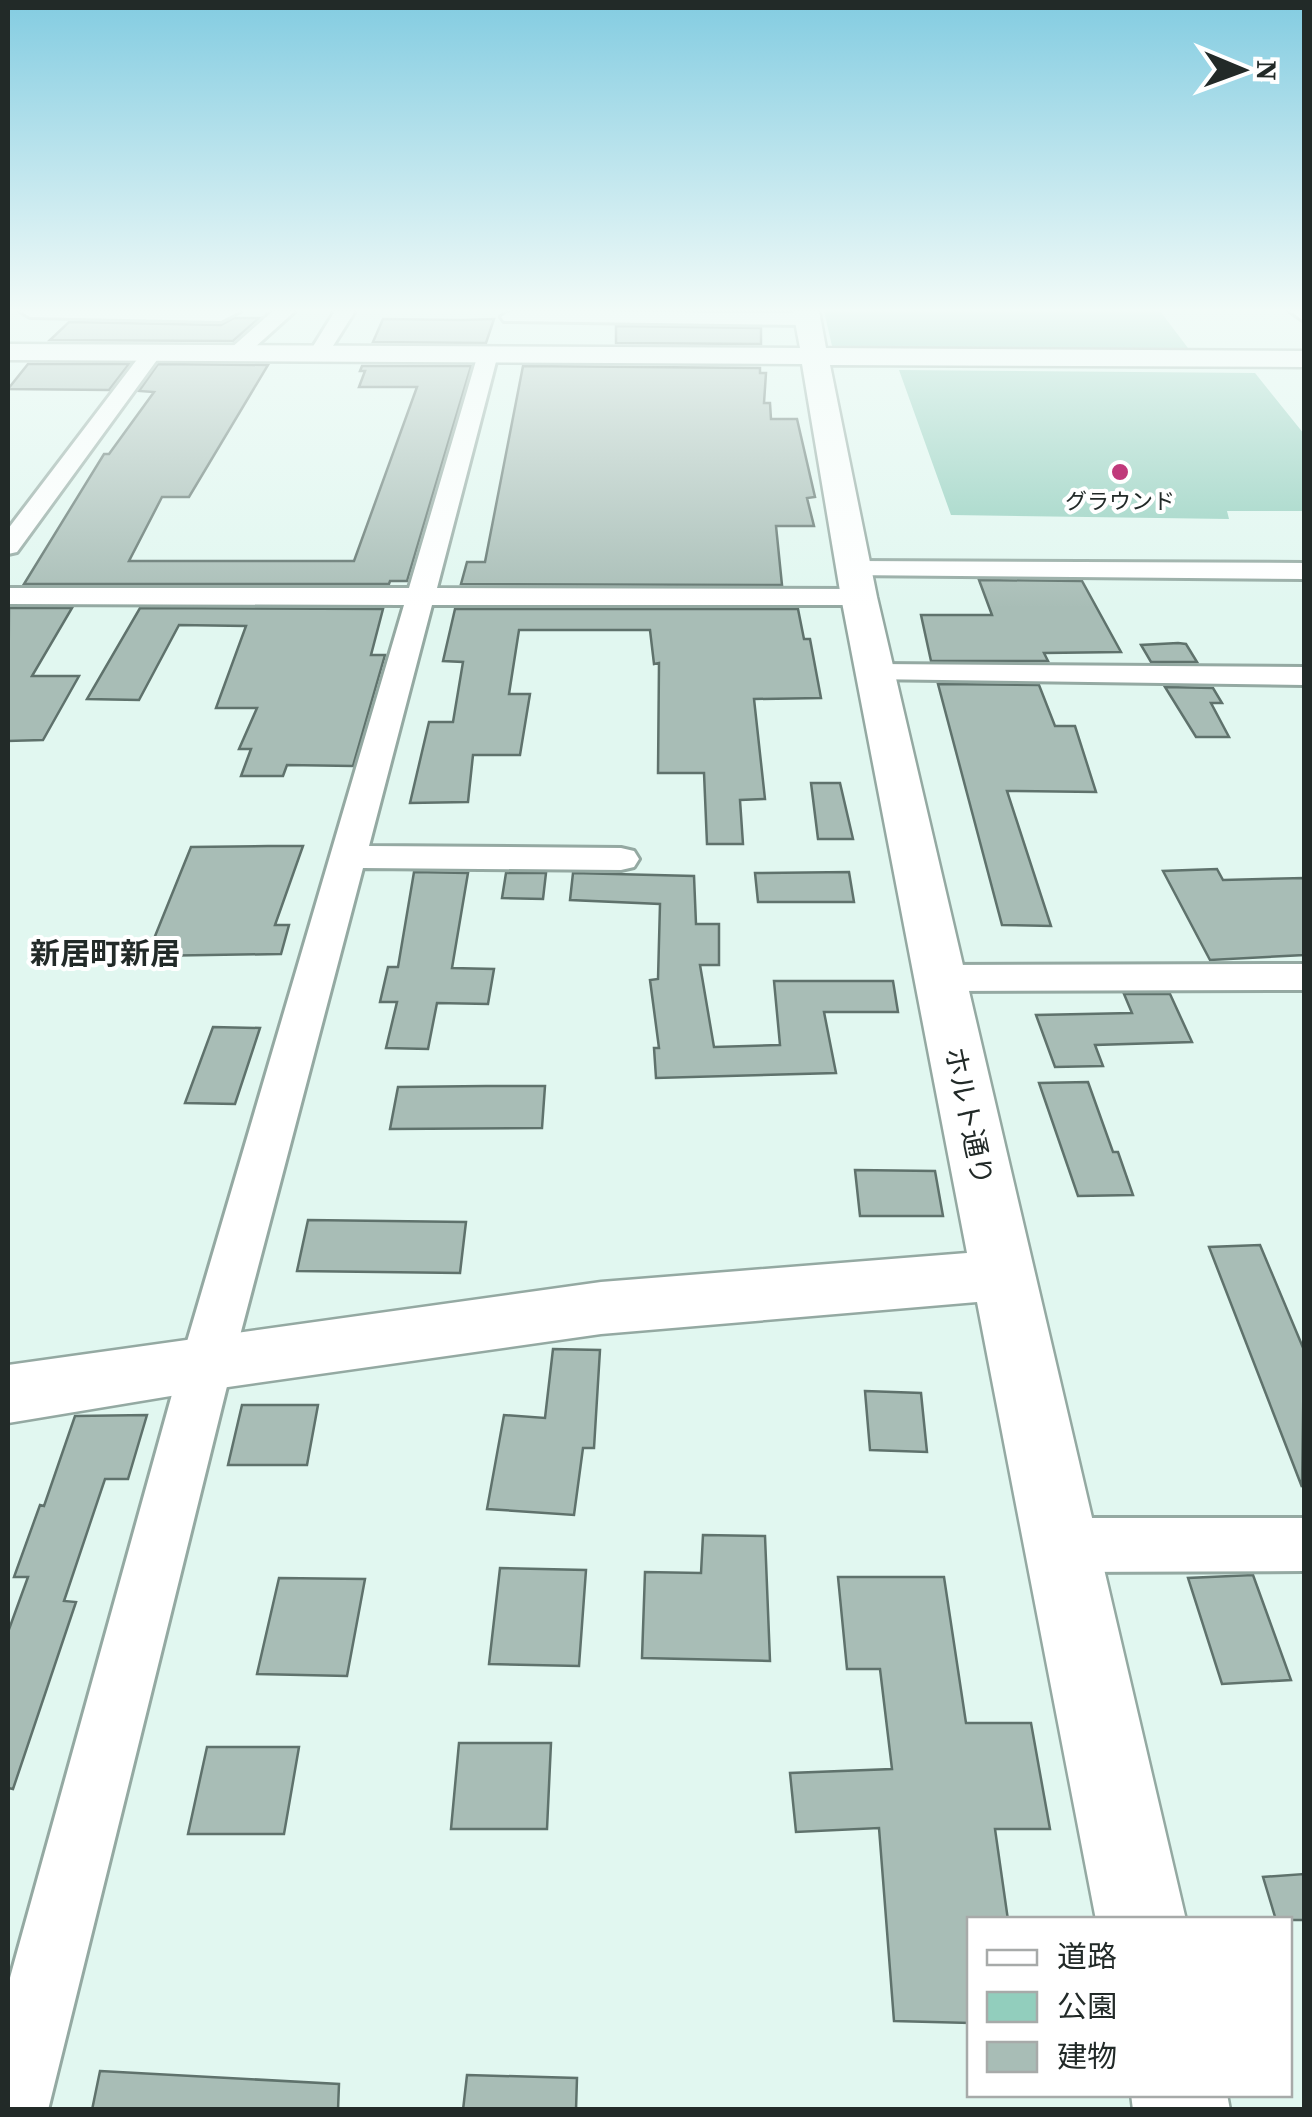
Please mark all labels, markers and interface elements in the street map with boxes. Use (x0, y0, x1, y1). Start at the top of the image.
north arrow (1192, 20, 1292, 120)
text: N (1248, 60, 1286, 81)
marker: グラウンド (1109, 461, 1131, 483)
place label: グラウンド (1065, 486, 1175, 516)
district label: 新居町新居 (30, 933, 180, 974)
street label: ホルト通り (936, 1044, 1002, 1188)
legend (967, 1917, 1292, 2097)
text: 道路 (1057, 1936, 1117, 1977)
text: 公園 (1057, 1986, 1117, 2027)
text: 建物 (1057, 2036, 1117, 2077)

